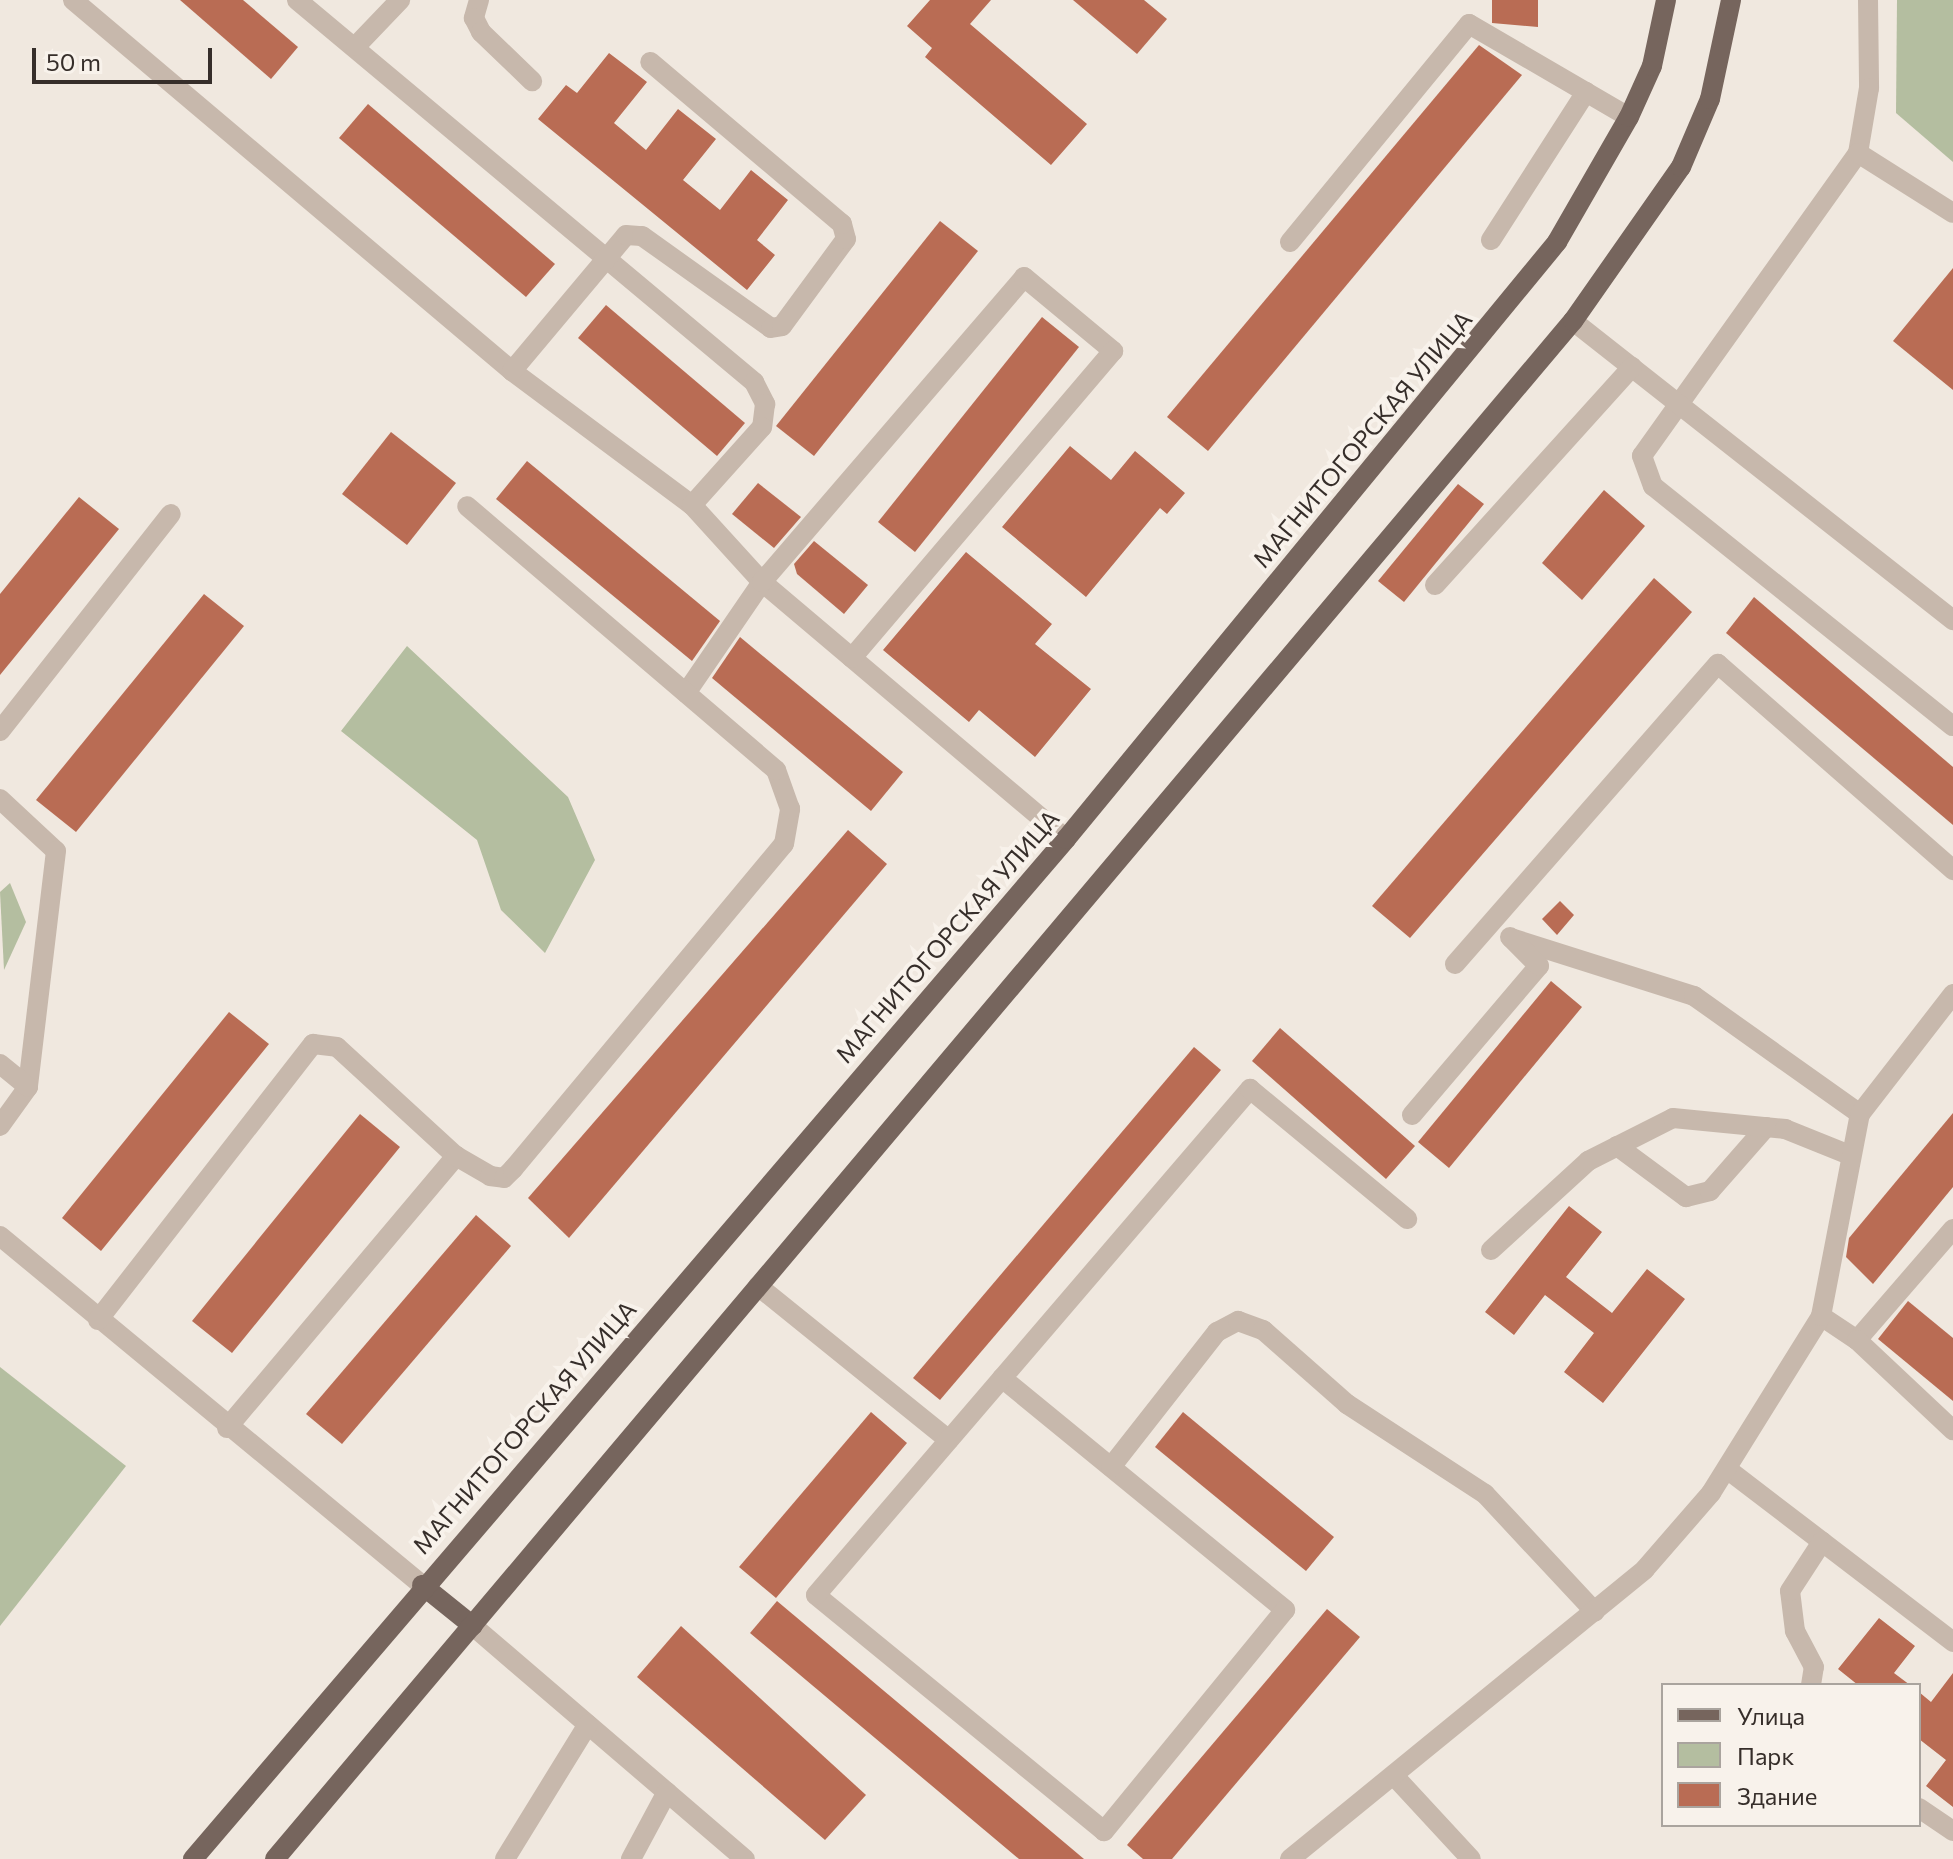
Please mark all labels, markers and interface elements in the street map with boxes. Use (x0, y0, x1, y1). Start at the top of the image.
scale bar (36, 32, 216, 82)
text: 50 m (46, 47, 101, 76)
street label: МАГНИТОГОРСКАЯ УЛИЦА (1246, 305, 1478, 573)
street label: МАГНИТОГОРСКАЯ УЛИЦА (829, 804, 1065, 1068)
street label: МАГНИТОГОРСКАЯ УЛИЦА (406, 1295, 642, 1559)
legend (1661, 1683, 1921, 1827)
text: Улица (1737, 1701, 1805, 1730)
text: Парк (1737, 1741, 1794, 1770)
text: Здание (1737, 1781, 1817, 1810)

